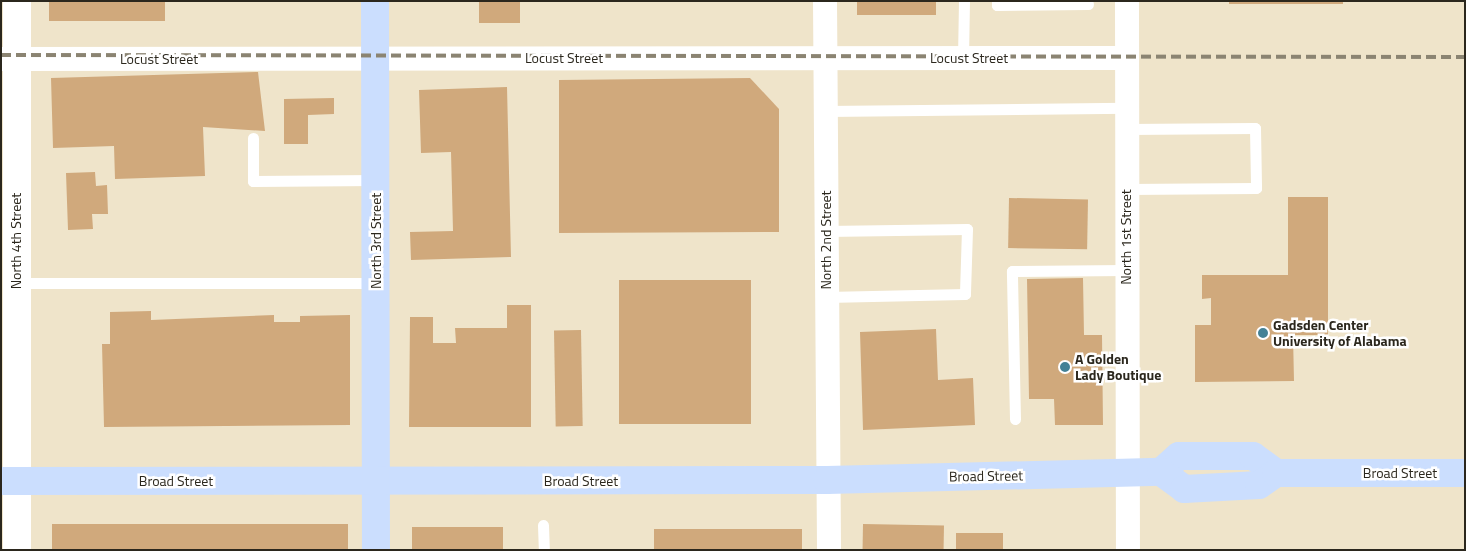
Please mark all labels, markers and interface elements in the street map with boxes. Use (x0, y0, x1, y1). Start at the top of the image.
street label: Locust Street (525, 50, 603, 66)
street label: Locust Street (930, 50, 1008, 66)
street label: Locust Street (120, 51, 198, 67)
street label: North 1st Street (1118, 189, 1134, 285)
street label: North 2nd Street (818, 190, 834, 290)
street label: North 4th Street (8, 193, 24, 289)
street label: North 3rd Street (368, 193, 384, 289)
place label: Gadsden Center University of Alabama (1273, 317, 1407, 350)
marker: Gadsden Center University of Alabama (1257, 327, 1269, 339)
place label: A Golden Lady Boutique (1075, 351, 1161, 384)
marker: A Golden Lady Boutique (1059, 361, 1071, 373)
street label: Broad Street (1363, 465, 1437, 481)
street label: Broad Street (949, 467, 1023, 485)
street label: Broad Street (139, 473, 213, 489)
street label: Broad Street (544, 473, 618, 489)

